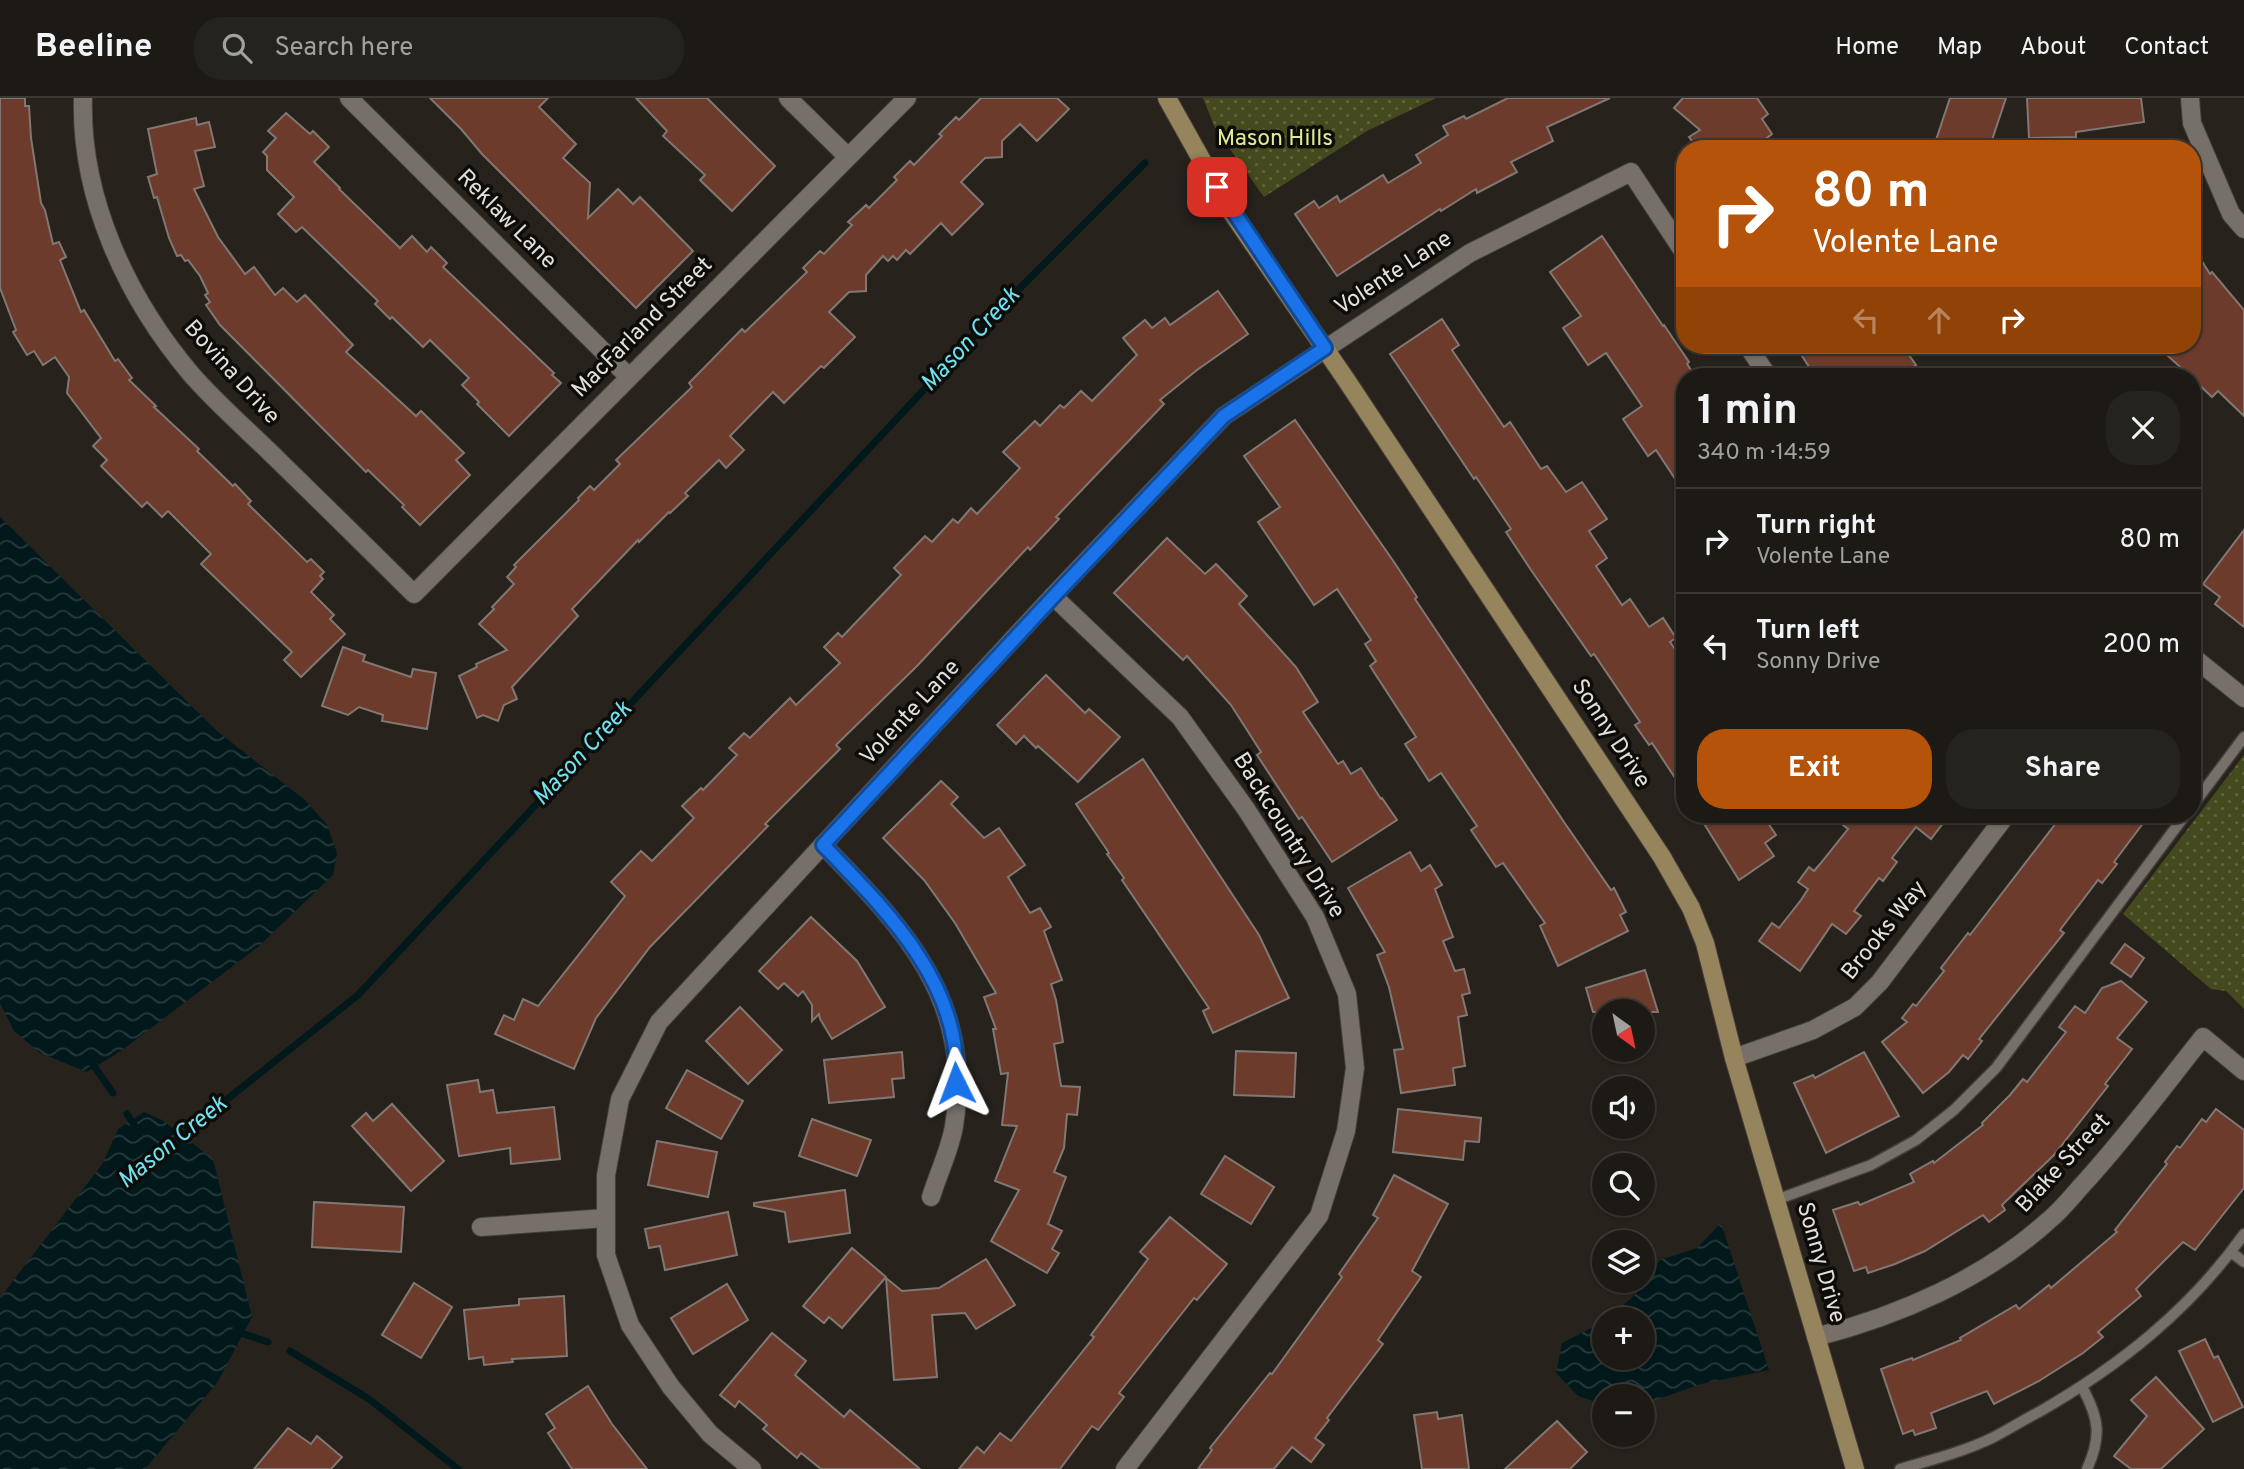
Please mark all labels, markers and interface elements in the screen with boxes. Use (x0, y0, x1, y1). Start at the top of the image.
search box (194, 17, 684, 80)
text: Beeline (35, 27, 152, 69)
icon: search (218, 29, 256, 67)
text: Search here (274, 32, 413, 65)
text: Home (1835, 33, 1899, 63)
text: Map (1937, 33, 1982, 63)
text: About (2020, 33, 2086, 63)
text: Contact (2124, 33, 2209, 63)
park label: Mason Hills (1217, 125, 1333, 154)
pin (1187, 157, 1247, 217)
text: 80 m (1812, 163, 1929, 225)
street label: Reklaw Lane (450, 164, 562, 276)
icon: arrive (1198, 168, 1236, 206)
icon: right (1697, 168, 1788, 259)
text: Volente Lane (1812, 224, 1999, 264)
street label: Volente Lane (1330, 225, 1458, 323)
street label: MacFarland Street (566, 251, 720, 405)
water label: Mason Creek (915, 281, 1028, 399)
icon: left (1847, 301, 1885, 339)
icon: ahead (1920, 301, 1958, 339)
icon: right (1993, 301, 2031, 339)
street label: Bovina Drive (177, 315, 285, 431)
text: 1 min (1697, 386, 1798, 439)
button: close (2106, 391, 2180, 465)
text: 340 m · 14:59 (1697, 439, 1831, 468)
text: Turn right (1756, 510, 1876, 543)
icon: right (1697, 522, 1735, 560)
text: 80 m (2120, 524, 2180, 557)
text: Volente Lane (1756, 543, 1890, 572)
text: Turn left (1756, 615, 1860, 648)
icon: left (1697, 627, 1735, 665)
text: 200 m (2103, 629, 2180, 662)
text: Sonny Drive (1756, 648, 1880, 677)
street label: Volente Lane (855, 654, 967, 772)
street label: Sonny Drive (1564, 674, 1656, 794)
water label: Mason Creek (527, 695, 640, 813)
button: Exit (1697, 729, 1932, 809)
button: Share (1946, 729, 2180, 809)
street label: Backcountry Drive (1225, 748, 1351, 924)
street label: Brooks Way (1836, 875, 1934, 987)
north arrow (1592, 999, 1656, 1062)
map controls (1592, 999, 1655, 1447)
position arrow (919, 1046, 993, 1120)
button: sound (1592, 1076, 1655, 1139)
water label: Mason Creek (112, 1089, 235, 1196)
street label: Blake Street (2010, 1108, 2118, 1220)
button: search (1592, 1153, 1655, 1216)
street label: Sonny Drive (1789, 1199, 1851, 1327)
button: layers (1592, 1230, 1655, 1293)
button: + (1592, 1307, 1655, 1370)
button: − (1592, 1384, 1655, 1447)

